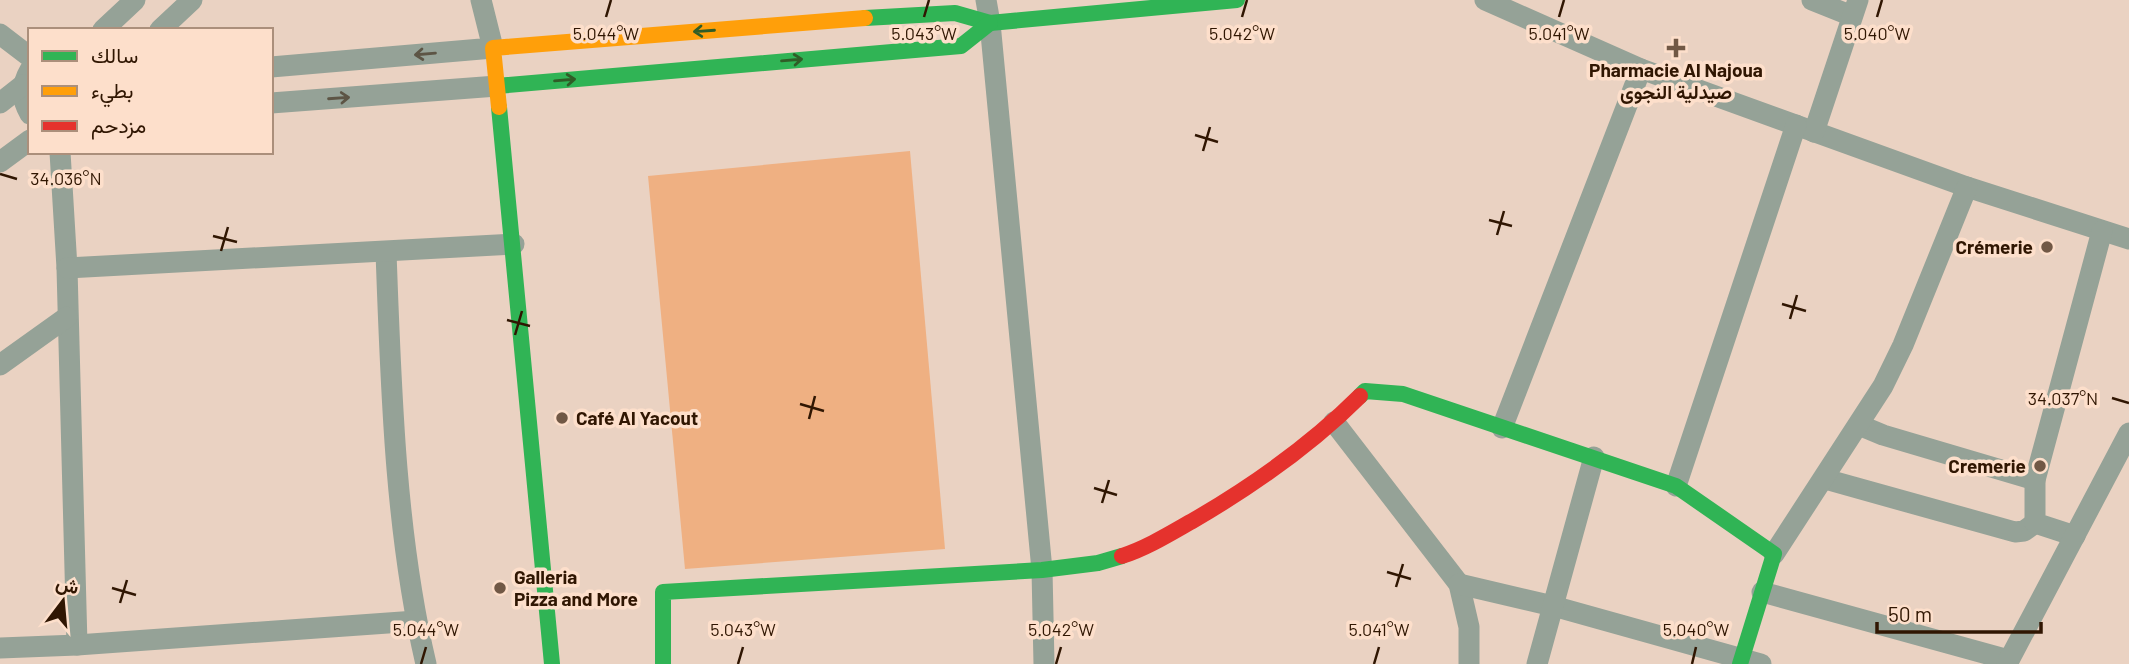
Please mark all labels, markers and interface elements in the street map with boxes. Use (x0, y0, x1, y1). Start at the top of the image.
text: 5.044°W (573, 22, 639, 44)
text: 5.043°W (891, 22, 957, 44)
text: 5.042°W (1209, 22, 1275, 44)
text: 5.041°W (1528, 22, 1590, 44)
text: 5.040°W (1844, 22, 1910, 44)
one-way arrow (693, 25, 716, 38)
legend (28, 28, 273, 154)
marker: Pharmacie Al Najoua صيدلية النجوى (1668, 40, 1684, 56)
text: سالك (91, 42, 138, 67)
one-way arrow (414, 48, 437, 61)
one-way arrow (780, 54, 802, 67)
place label: Pharmacie Al Najoua صيدلية النجوى (1589, 58, 1763, 105)
one-way arrow (553, 74, 576, 87)
text: بطيء (91, 77, 134, 108)
one-way arrow (328, 91, 350, 104)
text: مزدحم (91, 112, 146, 140)
text: 34.036°N (30, 167, 102, 189)
place label: Crémerie (1955, 235, 2033, 258)
marker: Crémerie (2039, 239, 2055, 255)
text: 34.037°N (2028, 387, 2098, 409)
place label: Café Al Yacout (576, 406, 698, 429)
marker: Café Al Yacout (554, 410, 570, 426)
place label: Cremerie (1948, 454, 2026, 477)
marker: Cremerie (2032, 458, 2048, 474)
place label: Galleria Pizza and More (514, 565, 638, 610)
north arrow (28, 566, 98, 636)
text: ش (53, 570, 82, 599)
marker: Galleria Pizza and More (492, 580, 508, 596)
scale bar (1877, 590, 2042, 634)
text: 50 m (1888, 601, 1932, 626)
text: 5.044°W (393, 618, 459, 640)
text: 5.043°W (710, 618, 776, 640)
text: 5.042°W (1028, 618, 1094, 640)
text: 5.041°W (1348, 618, 1410, 640)
text: 5.040°W (1663, 618, 1729, 640)

